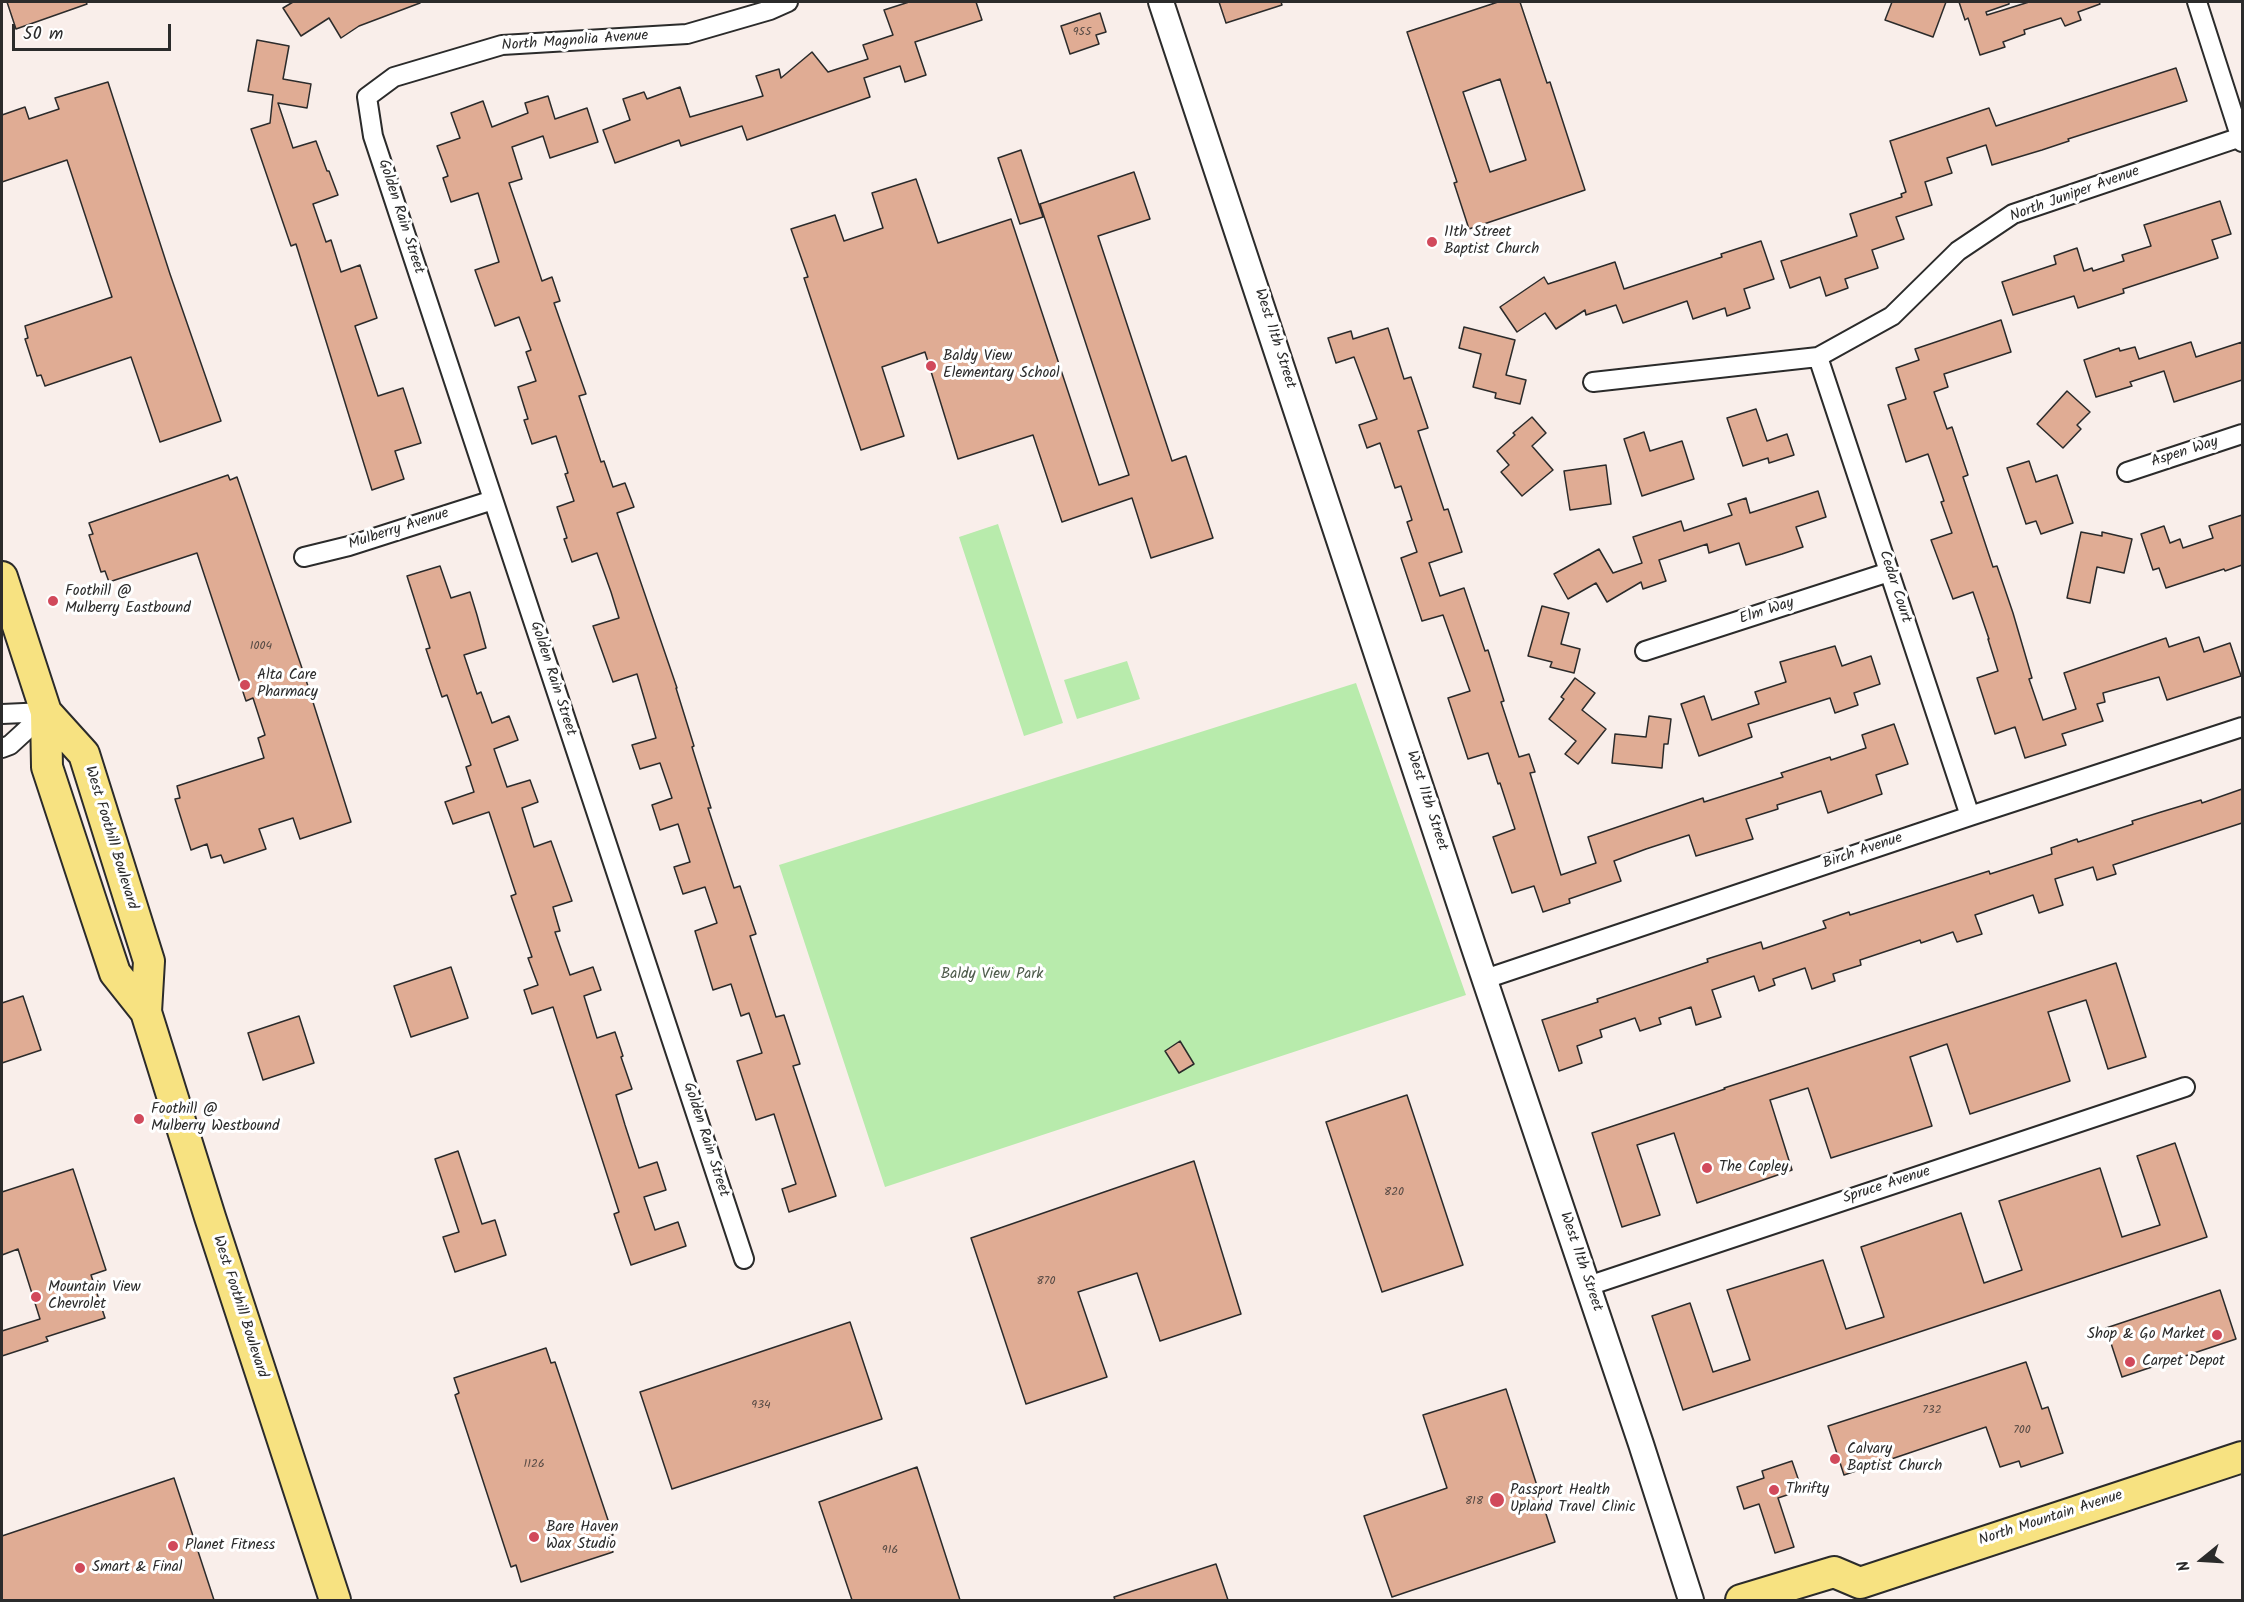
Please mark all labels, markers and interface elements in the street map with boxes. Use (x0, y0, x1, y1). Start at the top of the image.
scale bar (15, 12, 174, 50)
text: 50 m (23, 20, 63, 49)
house number: 955 (1073, 26, 1091, 40)
street label: North Magnolia Avenue (501, 28, 649, 56)
street label: Golden Rain Street (373, 157, 427, 277)
street label: North Juniper Avenue (2008, 163, 2142, 227)
place label: 11th Street Baptist Church (1444, 224, 1539, 259)
marker: 11th Street Baptist Church (1425, 235, 1439, 249)
street label: West 11th Street (1249, 287, 1299, 391)
place label: Baldy View Elementary School (943, 348, 1060, 383)
marker: Baldy View Elementary School (924, 359, 938, 373)
street label: Aspen Way (2149, 434, 2221, 472)
street label: Mulberry Avenue (347, 505, 451, 555)
street label: Cedar Court (1874, 549, 1914, 625)
place label: Foothill @ Mulberry Eastbound (65, 583, 191, 618)
marker: Foothill @ Mulberry Eastbound (46, 594, 60, 608)
street label: Elm Way (1737, 595, 1797, 629)
street label: Golden Rain Street (525, 619, 579, 739)
house number: 1004 (250, 640, 272, 654)
place label: Alta Care Pharmacy (257, 667, 318, 702)
marker: Alta Care Pharmacy (238, 678, 252, 692)
street label: West 11th Street (1401, 749, 1451, 853)
street label: West Foothill Boulevard (80, 764, 140, 912)
street label: Birch Avenue (1821, 830, 1905, 874)
park label: Baldy View Park (941, 966, 1043, 984)
street label: Golden Rain Street (678, 1080, 732, 1200)
place label: Foothill @ Mulberry Westbound (151, 1101, 279, 1136)
marker: Foothill @ Mulberry Westbound (132, 1112, 146, 1126)
place label: The Copley (1719, 1159, 1788, 1177)
marker: The Copley (1700, 1161, 1714, 1175)
street label: Spruce Avenue (1841, 1163, 1933, 1209)
house number: 820 (1384, 1186, 1404, 1200)
street label: West 11th Street (1555, 1210, 1605, 1314)
street label: West Foothill Boulevard (207, 1234, 271, 1380)
house number: 870 (1037, 1275, 1055, 1289)
place label: Mountain View Chevrolet (48, 1279, 141, 1314)
marker: Mountain View Chevrolet (29, 1290, 43, 1304)
place label: Shop & Go Market (2087, 1326, 2205, 1344)
marker: Shop & Go Market (2210, 1328, 2224, 1342)
place label: Carpet Depot (2142, 1353, 2225, 1371)
marker: Carpet Depot (2123, 1355, 2137, 1369)
house number: 934 (751, 1399, 771, 1413)
house number: 732 (1922, 1404, 1942, 1418)
house number: 700 (2013, 1424, 2031, 1438)
place label: Calvary Baptist Church (1847, 1441, 1942, 1476)
marker: Calvary Baptist Church (1828, 1452, 1842, 1466)
house number: 1126 (523, 1458, 545, 1472)
place label: Thrifty (1786, 1481, 1829, 1499)
place label: Passport Health Upland Travel Clinic (1510, 1482, 1636, 1517)
marker: Thrifty (1767, 1483, 1781, 1497)
street label: North Mountain Avenue (1977, 1487, 2125, 1551)
marker: Passport Health Upland Travel Clinic (1488, 1491, 1506, 1509)
house number: 818 (1465, 1495, 1483, 1509)
place label: Bare Haven Wax Studio (546, 1519, 618, 1554)
marker: Bare Haven Wax Studio (527, 1530, 541, 1544)
north arrow (2172, 1530, 2232, 1590)
place label: Planet Fitness (185, 1537, 275, 1555)
marker: Planet Fitness (166, 1539, 180, 1553)
house number: 916 (882, 1544, 898, 1558)
text: N (2171, 1557, 2198, 1574)
place label: Smart & Final (92, 1559, 182, 1577)
marker: Smart & Final (73, 1561, 87, 1575)

